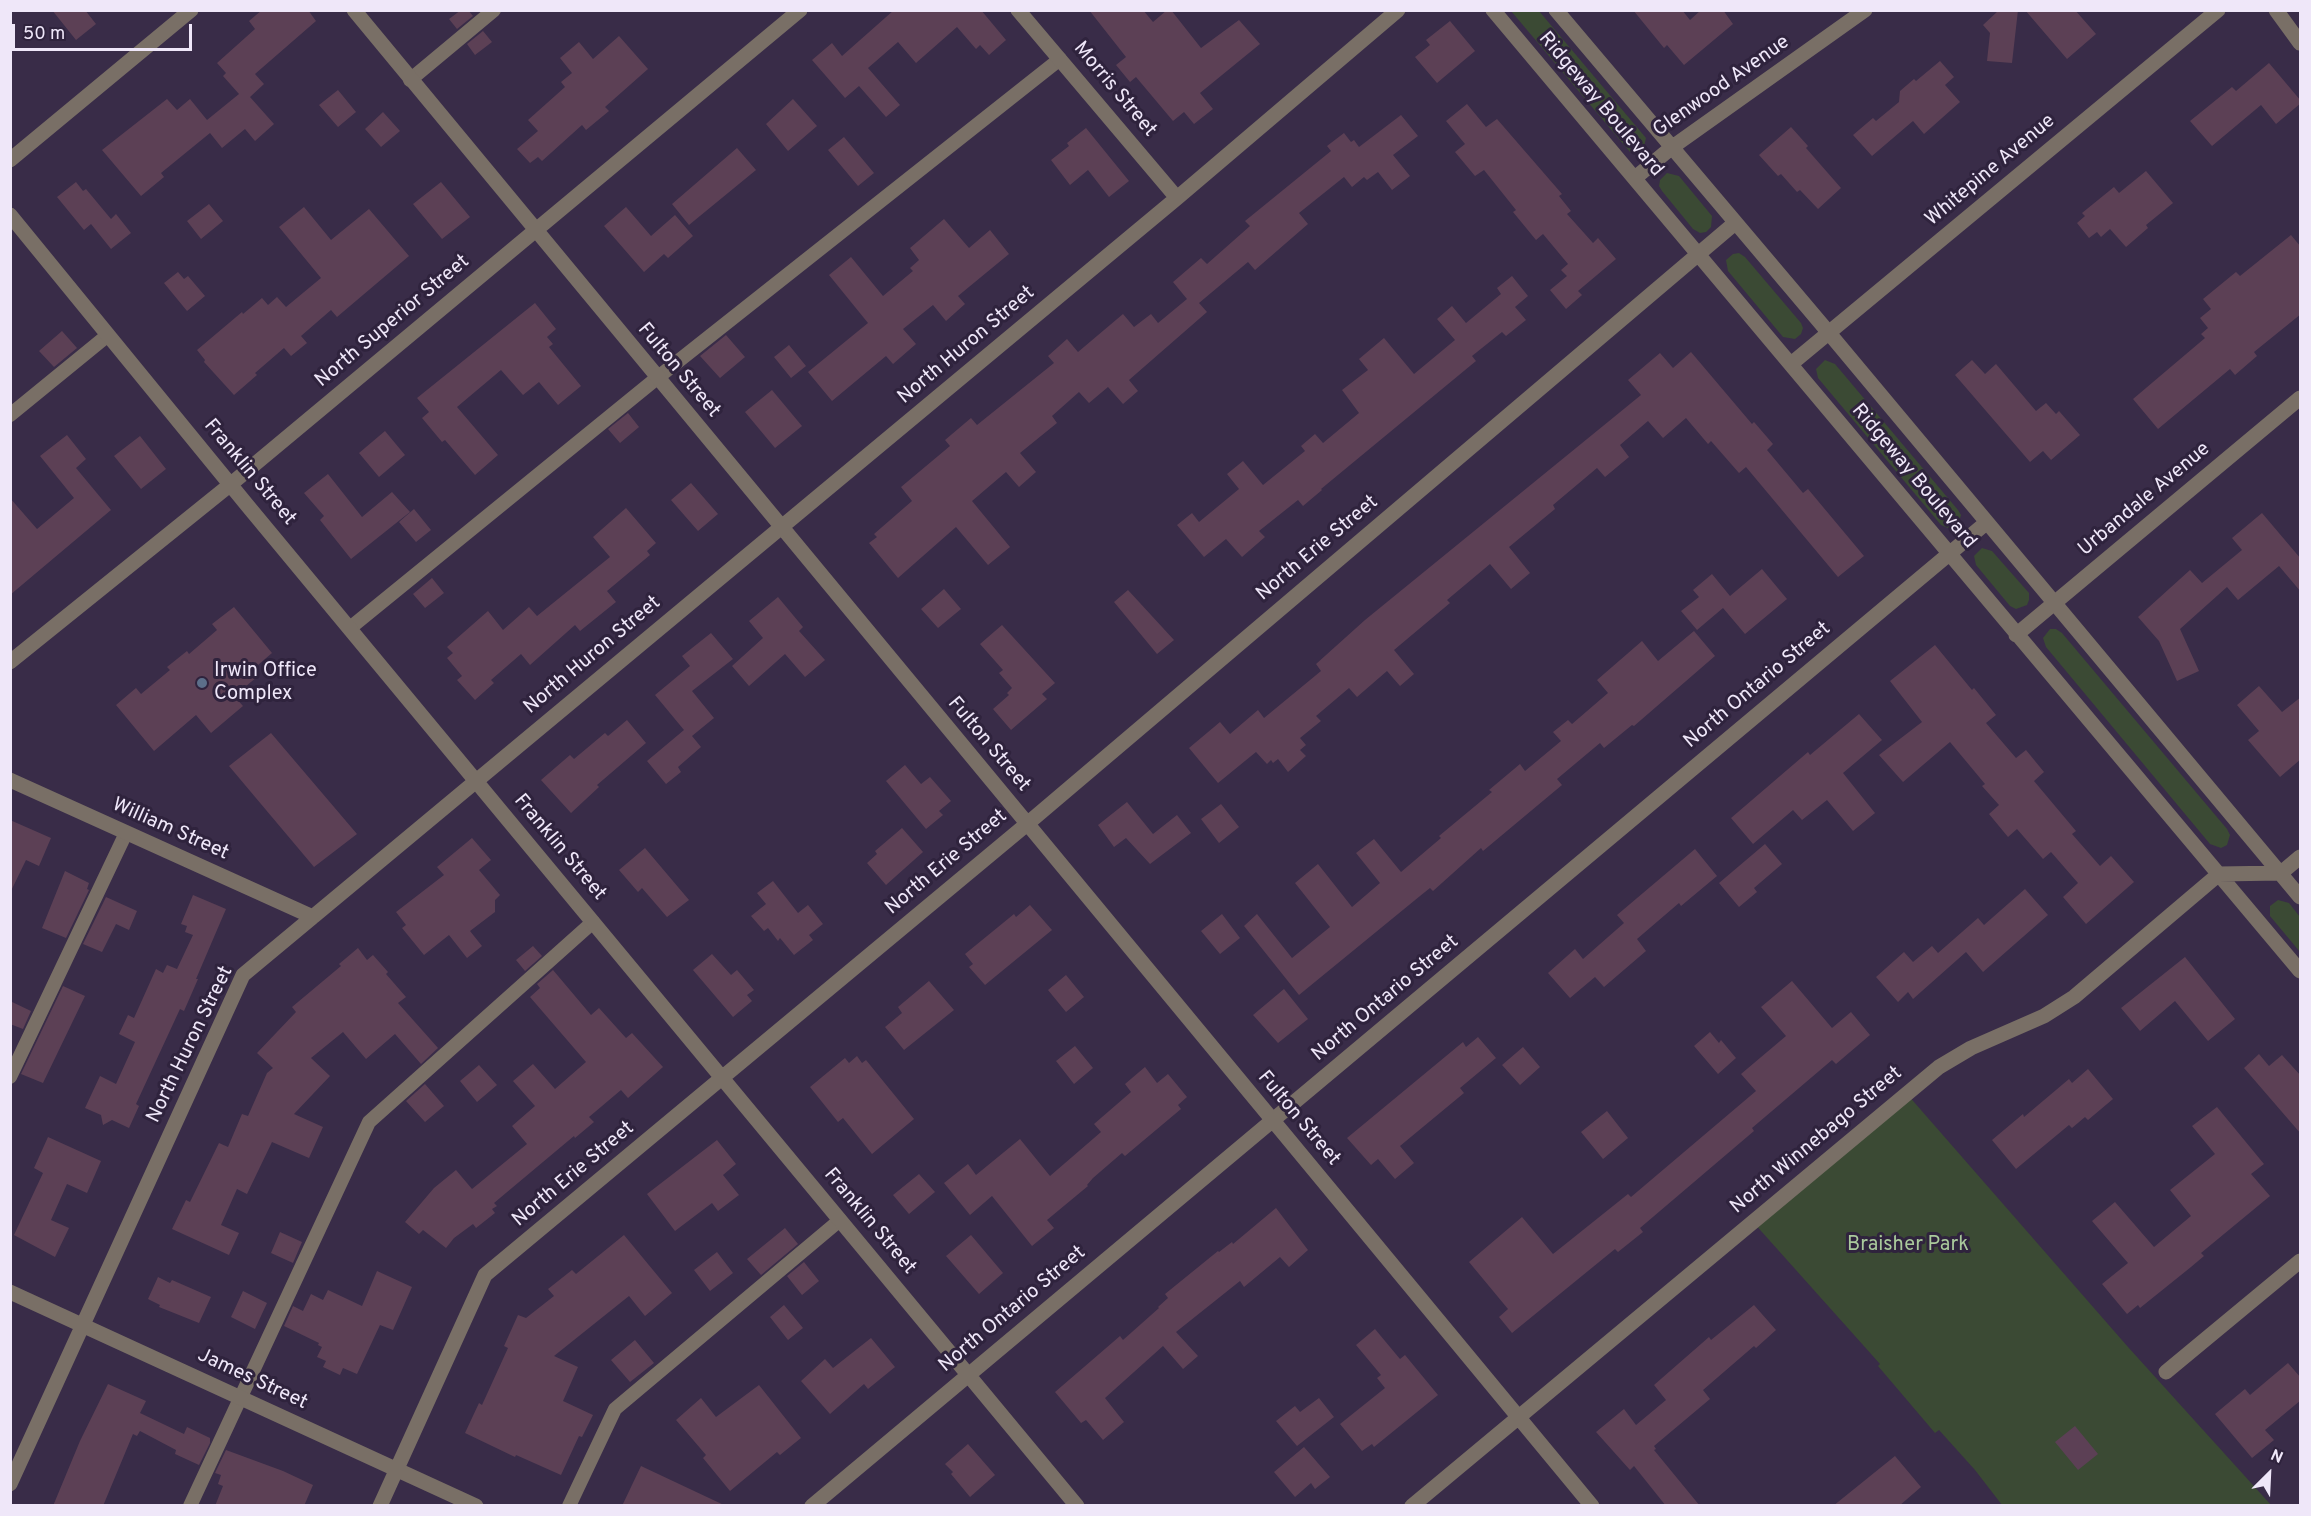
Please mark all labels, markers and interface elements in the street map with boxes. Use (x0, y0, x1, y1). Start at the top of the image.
scale bar (15, 12, 195, 50)
text: 50 m (23, 23, 65, 46)
street label: Ridgeway Boulevard (1532, 28, 1668, 182)
street label: Glenwood Avenue (1649, 31, 1795, 143)
street label: Morris Street (1067, 38, 1161, 142)
street label: Whitepine Avenue (1921, 110, 2061, 232)
street label: North Superior Street (311, 251, 475, 393)
street label: North Huron Street (894, 282, 1040, 410)
street label: Fulton Street (631, 319, 725, 423)
street label: Ridgeway Boulevard (1845, 400, 1981, 554)
street label: Franklin Street (198, 415, 300, 531)
street label: Urbandale Avenue (2074, 438, 2216, 562)
street label: North Erie Street (1252, 491, 1384, 607)
street label: North Huron Street (520, 592, 666, 720)
street label: North Ontario Street (1680, 618, 1836, 754)
place label: Irwin Office Complex (214, 660, 317, 707)
marker: Irwin Office Complex (195, 676, 209, 690)
street label: Fulton Street (941, 693, 1035, 797)
street label: Franklin Street (508, 790, 610, 906)
street label: William Street (108, 794, 232, 866)
street label: North Erie Street (881, 805, 1013, 921)
street label: North Ontario Street (1308, 931, 1464, 1067)
street label: North Huron Street (143, 963, 239, 1127)
street label: North Winnebago Street (1726, 1062, 1908, 1220)
street label: Fulton Street (1251, 1067, 1345, 1171)
street label: North Erie Street (508, 1117, 640, 1233)
street label: Franklin Street (818, 1164, 920, 1280)
park label: Braisher Park (1847, 1234, 1969, 1258)
street label: North Ontario Street (935, 1242, 1091, 1378)
street label: James Street (193, 1344, 311, 1416)
north arrow (2239, 1444, 2299, 1504)
text: N (2267, 1446, 2286, 1469)

